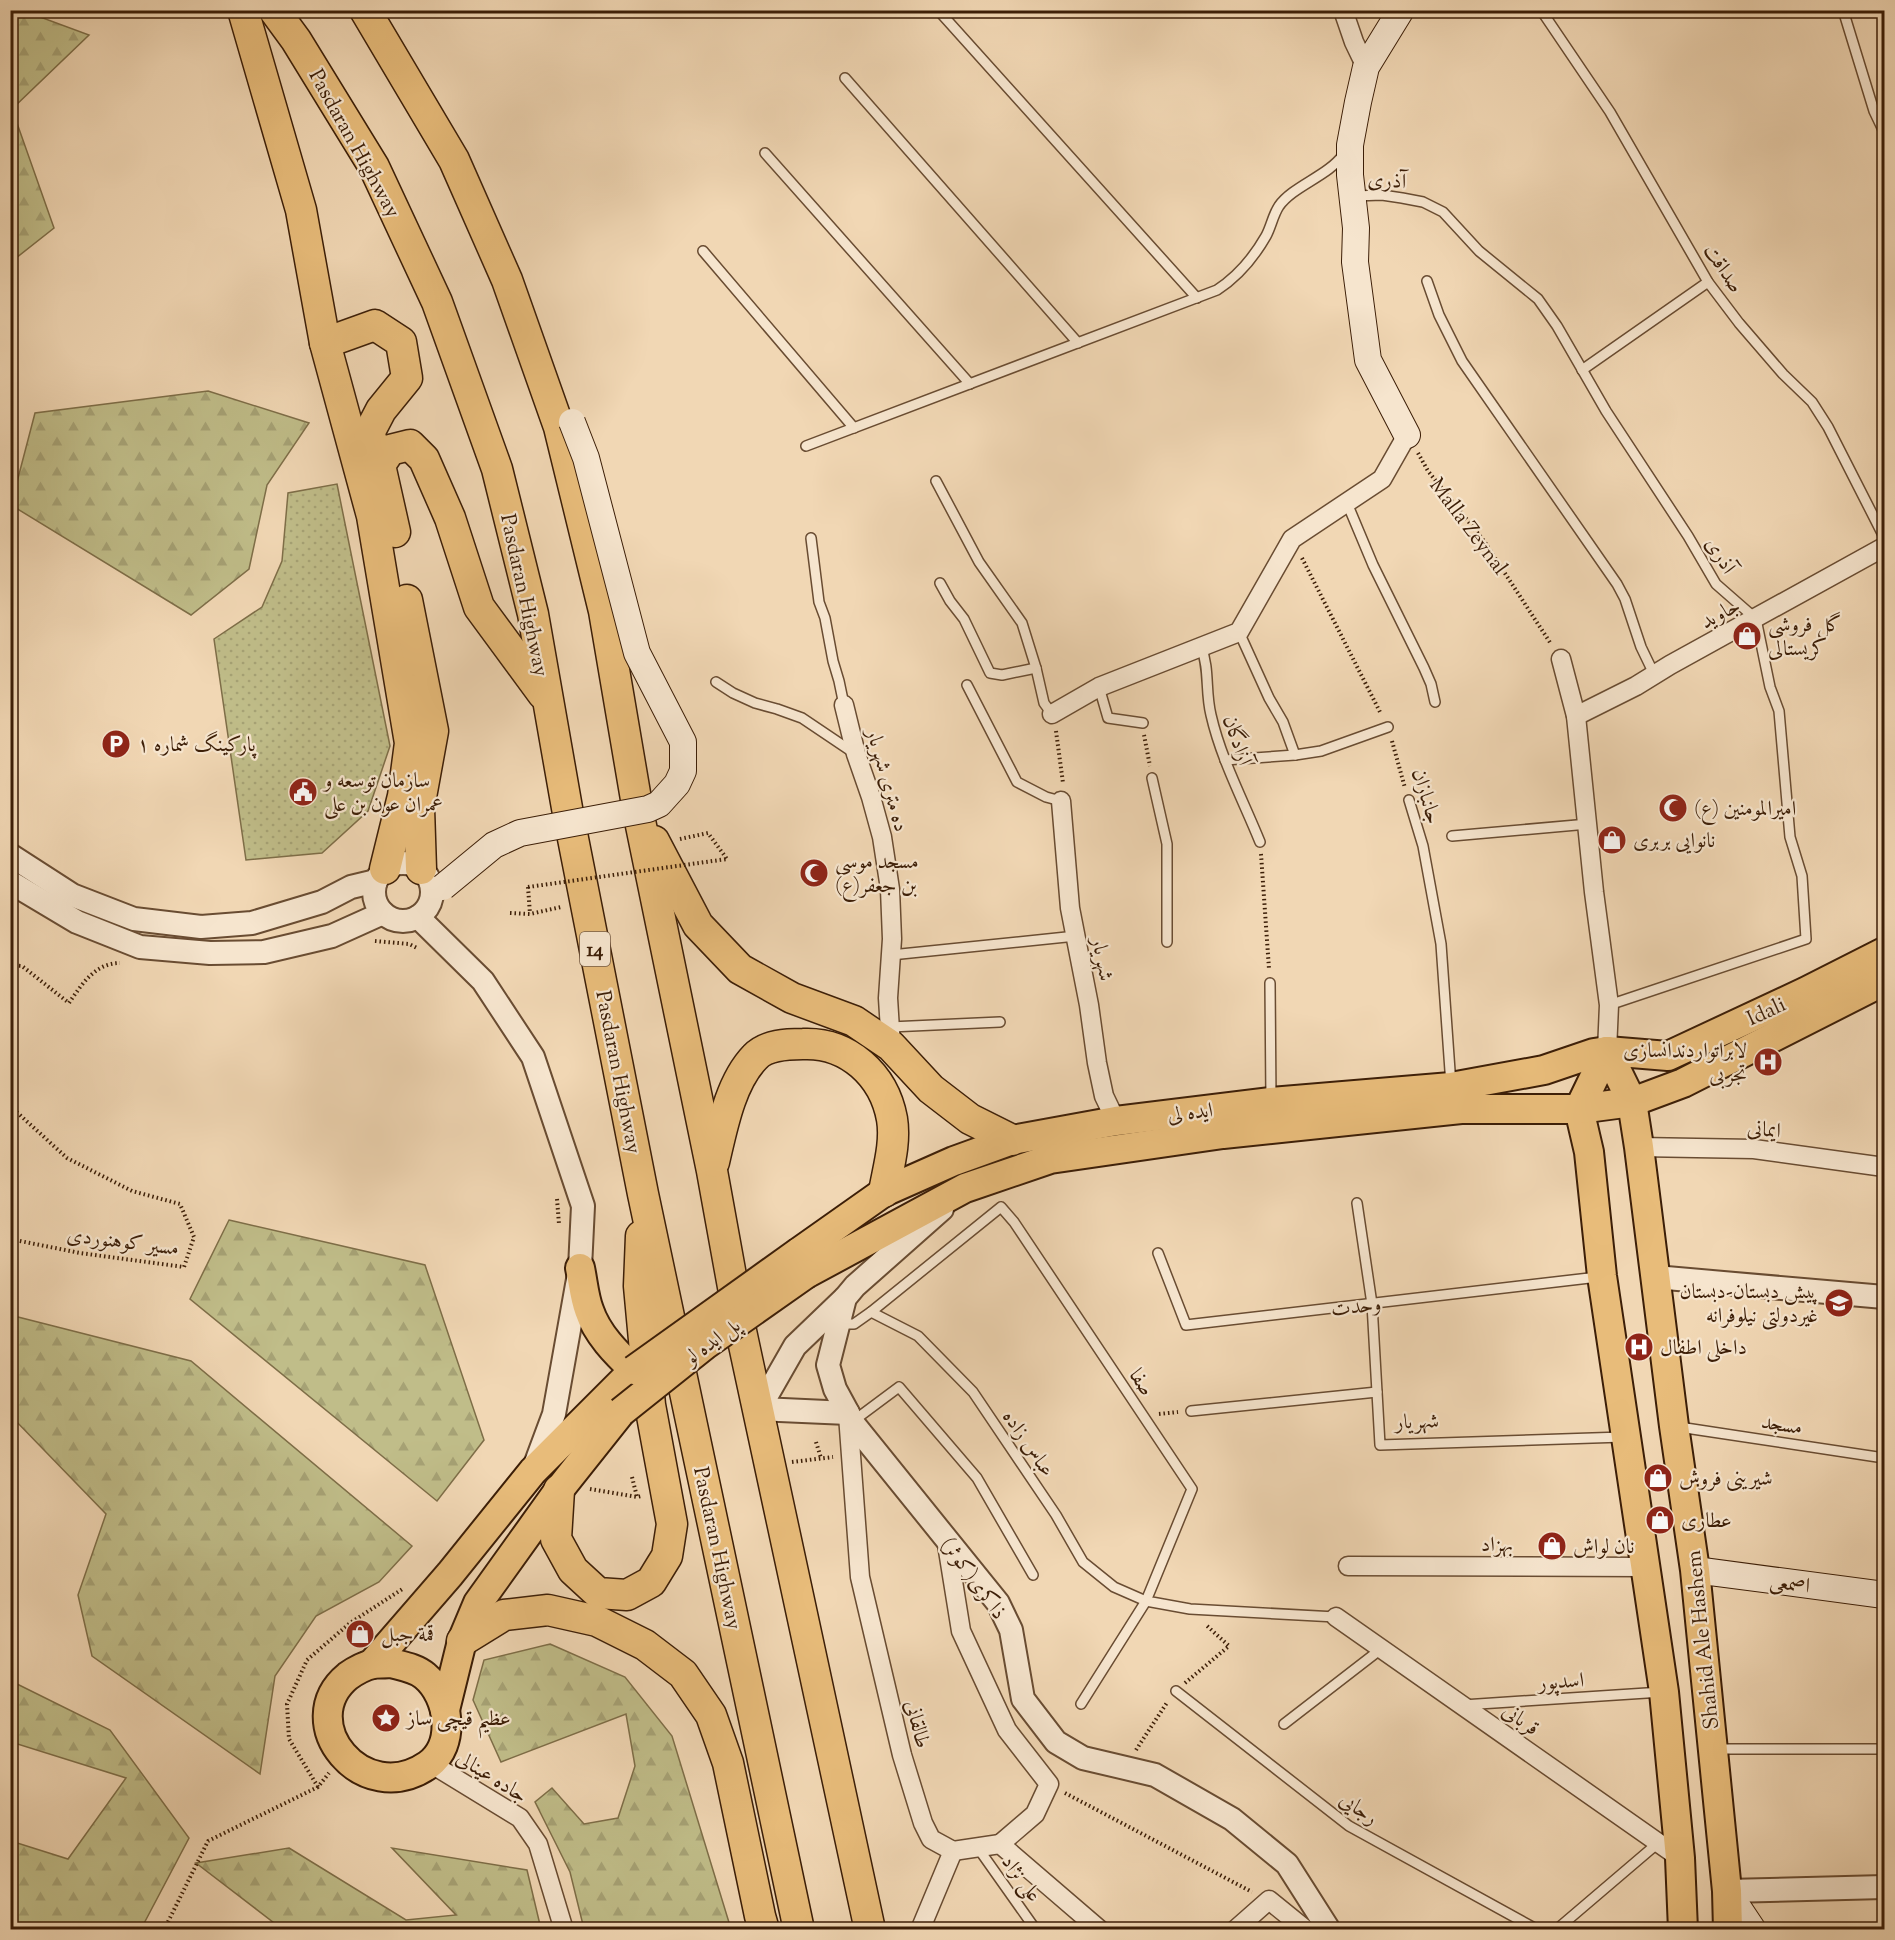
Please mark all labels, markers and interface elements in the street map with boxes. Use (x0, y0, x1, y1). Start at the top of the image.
street label: Pasdaran Highway (300, 64, 407, 224)
street label: آذری (1367, 166, 1410, 198)
street label: صداقت (1695, 238, 1750, 300)
street label: Malla Zeynal (1421, 472, 1514, 582)
street label: Pasdaran Highway (491, 511, 555, 680)
street label: آذری (1696, 532, 1743, 582)
street label: جاوید (1696, 592, 1746, 638)
place label: گل فروشی کریستالی (1768, 611, 1842, 665)
shop icon: گل فروشی کریستالی (1731, 620, 1763, 652)
street label: آزادگان (1214, 712, 1259, 772)
street label: ده متری شهریار (857, 724, 915, 835)
parking icon: پارکینگ شماره ۱ (100, 728, 132, 760)
place label: پارکینگ شماره ۱ (137, 731, 257, 761)
street label: جانبازان (1402, 765, 1448, 828)
place label: سازمان توسعه و عمران عون بن علی (322, 767, 443, 821)
public building icon: سازمان توسعه و عمران عون بن علی (287, 776, 319, 808)
mosque icon: امیرالمومنین (ع) (1657, 792, 1689, 824)
place label: امیرالمومنین (ع) (1694, 795, 1796, 826)
shop icon: نانوایی بربری (1596, 824, 1628, 856)
place label: نانوایی بربری (1633, 827, 1715, 857)
place label: مسجد موسی بن جعفر(ع) (835, 848, 919, 903)
mosque icon: مسجد موسی بن جعفر(ع) (798, 857, 830, 889)
road number: 14 (580, 932, 610, 966)
street label: شهریار (1082, 933, 1120, 984)
street label: Pasdaran Highway (587, 988, 648, 1157)
street label: Idali (1742, 991, 1791, 1035)
place label: لابراتواردندانسازی تجربی (1623, 1037, 1747, 1091)
hospital icon: لابراتواردندانسازی تجربی (1752, 1046, 1784, 1078)
street label: ایده لی (1166, 1096, 1215, 1132)
street label: ایمانی (1746, 1115, 1782, 1147)
street label: مسیر کوهنوردی (65, 1221, 181, 1265)
place label: پیش دبستان-دبستان غیردولتی نیلوفرانه (1679, 1278, 1818, 1332)
school or university icon: پیش دبستان-دبستان غیردولتی نیلوفرانه (1823, 1287, 1855, 1319)
street label: وحدت (1329, 1290, 1383, 1326)
street label: پل ایده لو (677, 1311, 748, 1375)
hospital icon: داخلی اطفال (1623, 1331, 1655, 1363)
place label: داخلی اطفال (1660, 1334, 1747, 1364)
street label: صفا (1120, 1363, 1160, 1403)
street label: عباس زاده (994, 1404, 1061, 1484)
street label: شهریار (1393, 1407, 1439, 1439)
street label: مسجد (1759, 1408, 1804, 1444)
shop icon: شیرینی فروش (1642, 1462, 1674, 1494)
street label: Pasdaran Highway (684, 1464, 748, 1633)
place label: شیرینی فروش (1679, 1465, 1773, 1495)
shop icon: عطاری (1644, 1504, 1676, 1536)
place label: عطاری (1681, 1507, 1732, 1537)
shop icon: نان لواش (1536, 1530, 1568, 1562)
street label: بهزاد (1481, 1531, 1513, 1561)
street label: ذاکری(کوثر) (932, 1532, 1013, 1627)
place label: نان لواش (1573, 1533, 1635, 1563)
street label: Shahid Ale Hashem (1680, 1549, 1728, 1731)
street label: اصمعی (1768, 1567, 1812, 1603)
shop icon: قمة جبل (344, 1618, 376, 1650)
place label: قمة جبل (381, 1621, 434, 1651)
street label: اسدپور (1535, 1666, 1585, 1700)
street label: طالقانی (896, 1697, 936, 1752)
street label: قربانی (1495, 1697, 1545, 1744)
place icon: عظیم قیچی ساز (370, 1702, 402, 1734)
place label: عظیم قیچی ساز (405, 1705, 511, 1739)
street label: جاده عینالی (449, 1744, 533, 1811)
street label: رجایی (1332, 1786, 1383, 1834)
street label: علی نژاد (993, 1849, 1048, 1909)

